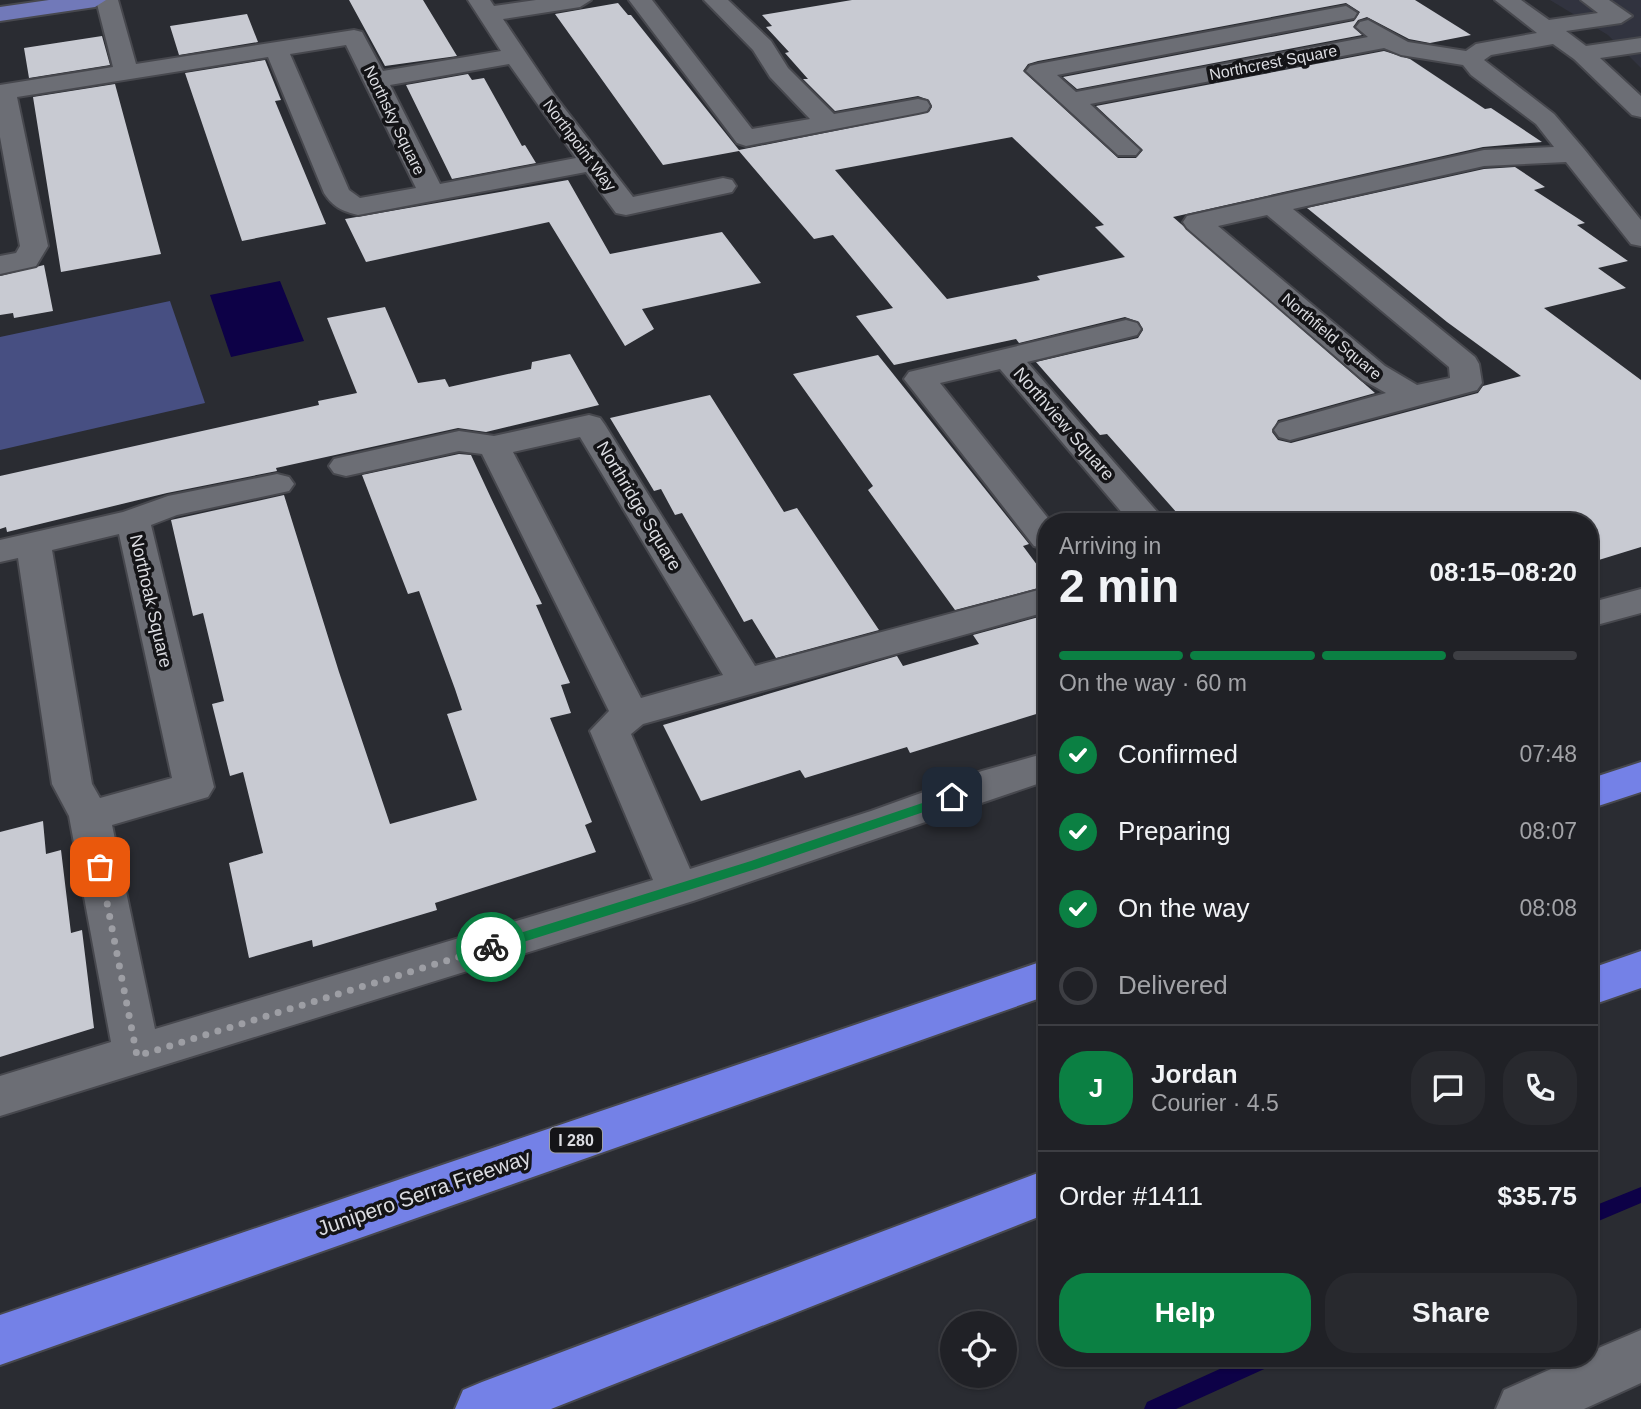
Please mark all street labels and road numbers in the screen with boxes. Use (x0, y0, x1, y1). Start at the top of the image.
street label: Northcrest Square (1208, 42, 1339, 83)
street label: Northsky Square (361, 63, 428, 178)
street label: Northpoint Way (540, 96, 619, 194)
street label: Northfield Square (1279, 290, 1385, 383)
street label: Northview Square (1010, 363, 1118, 485)
street label: Northridge Square (593, 438, 685, 574)
street label: Northoak Square (126, 532, 176, 670)
road number: I 280 (550, 1128, 602, 1152)
street label: Junipero Serra Freeway (314, 1145, 534, 1240)

